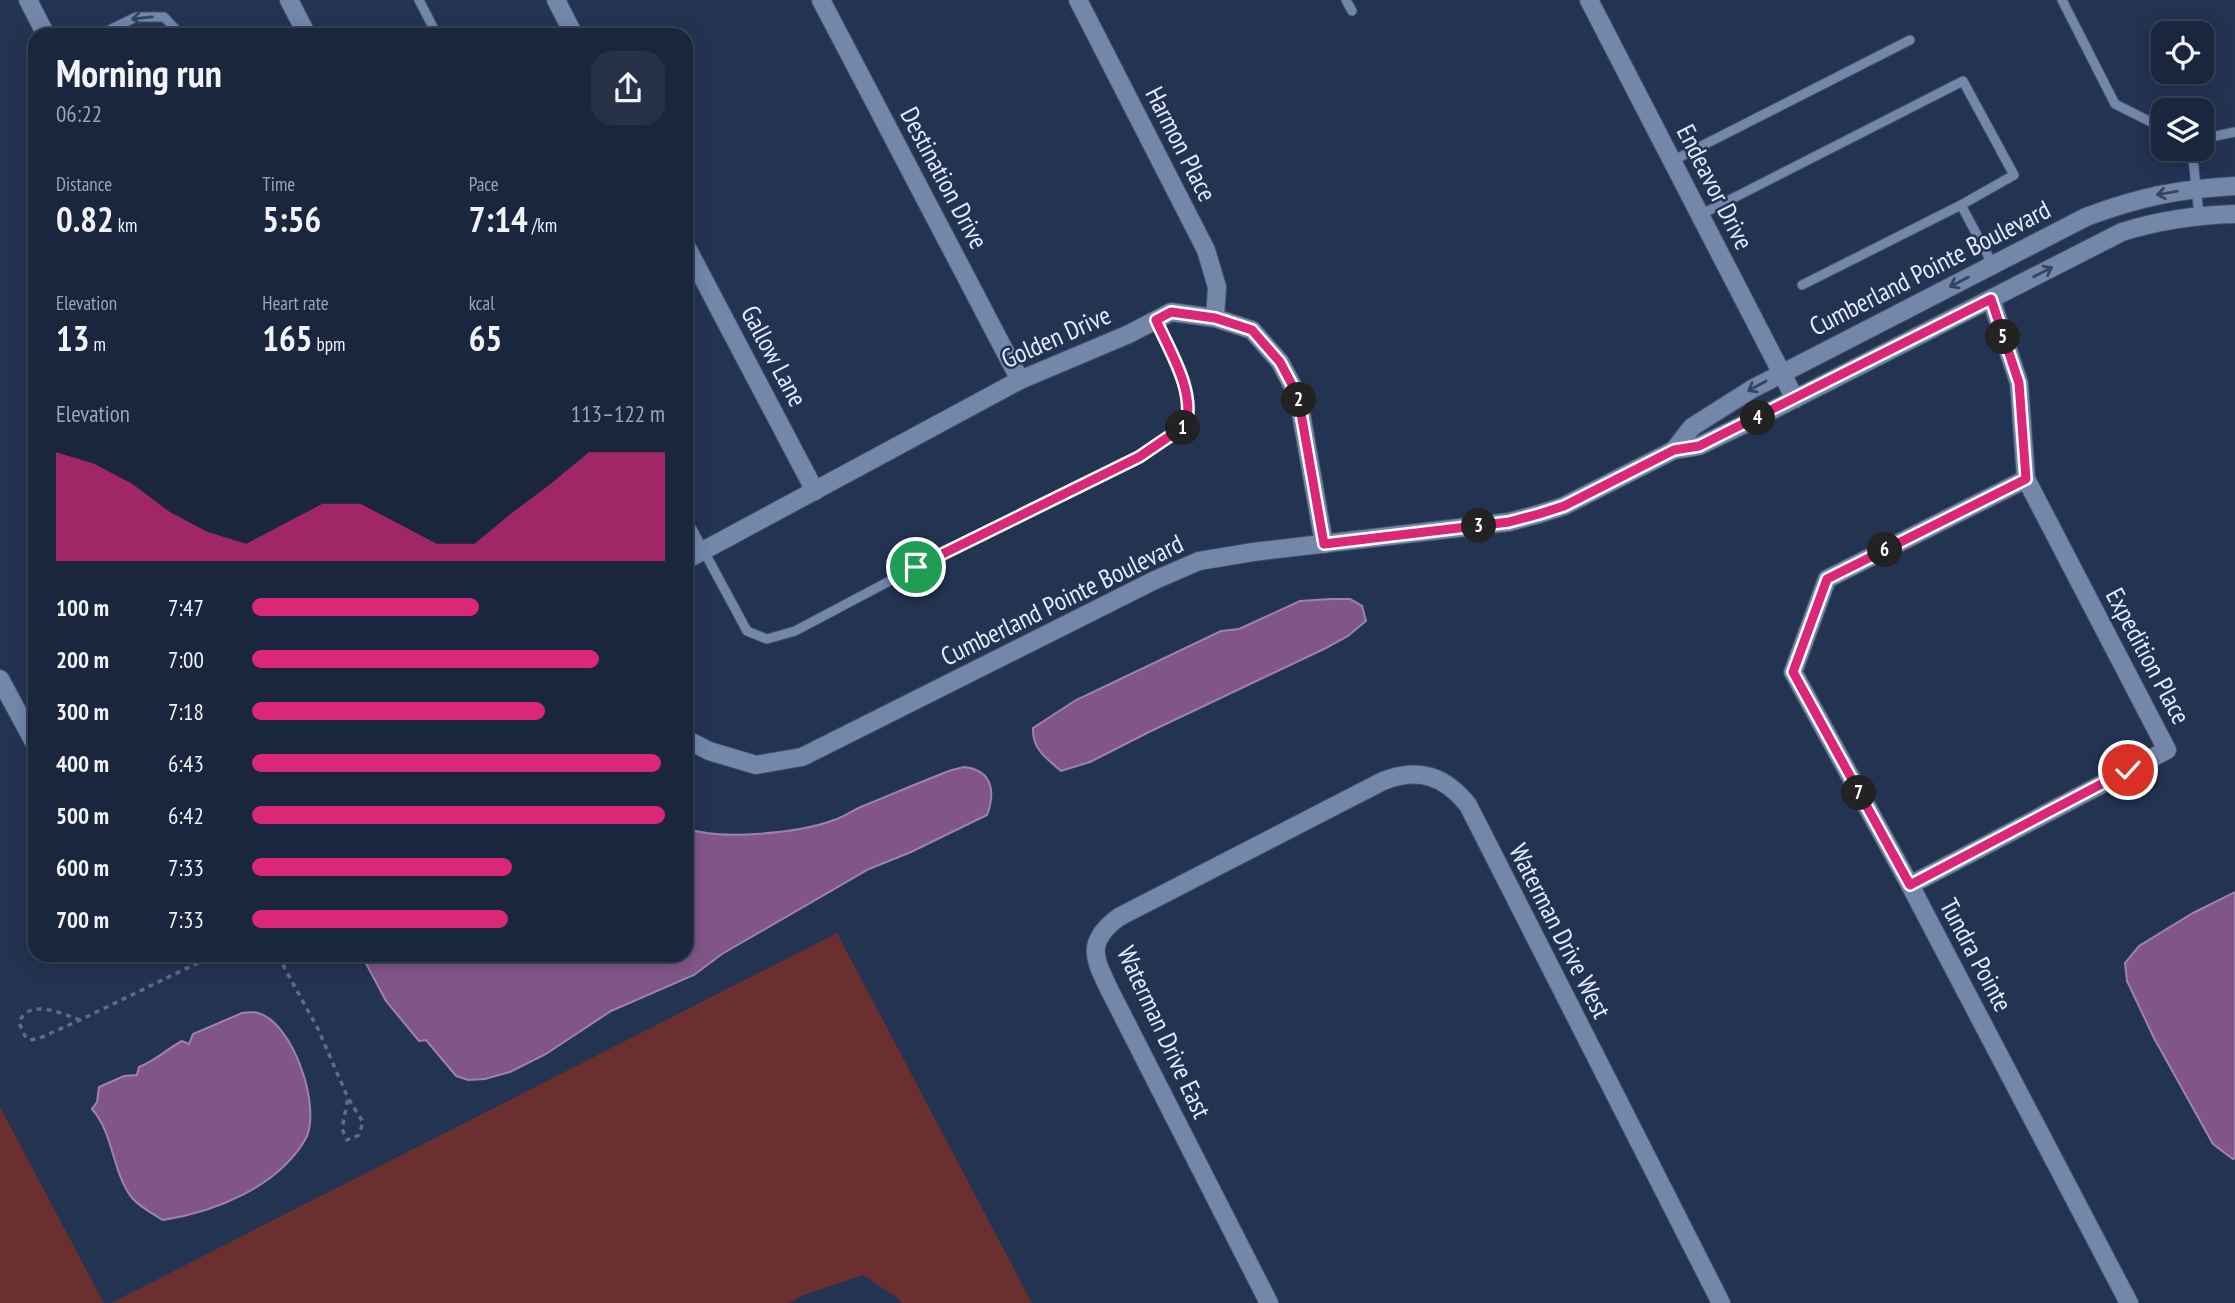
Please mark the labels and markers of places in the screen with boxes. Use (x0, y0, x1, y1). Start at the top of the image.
pin: 5 (1986, 320, 2021, 354)
pin: 2 (1282, 382, 1316, 418)
pin: 4 (1740, 400, 1776, 436)
pin: 1 (1166, 410, 1200, 446)
pin: 3 (1462, 508, 1496, 544)
pin: 6 (1868, 532, 1902, 568)
pin (886, 537, 946, 597)
pin (2098, 740, 2158, 800)
pin: 7 (1842, 776, 1876, 810)

